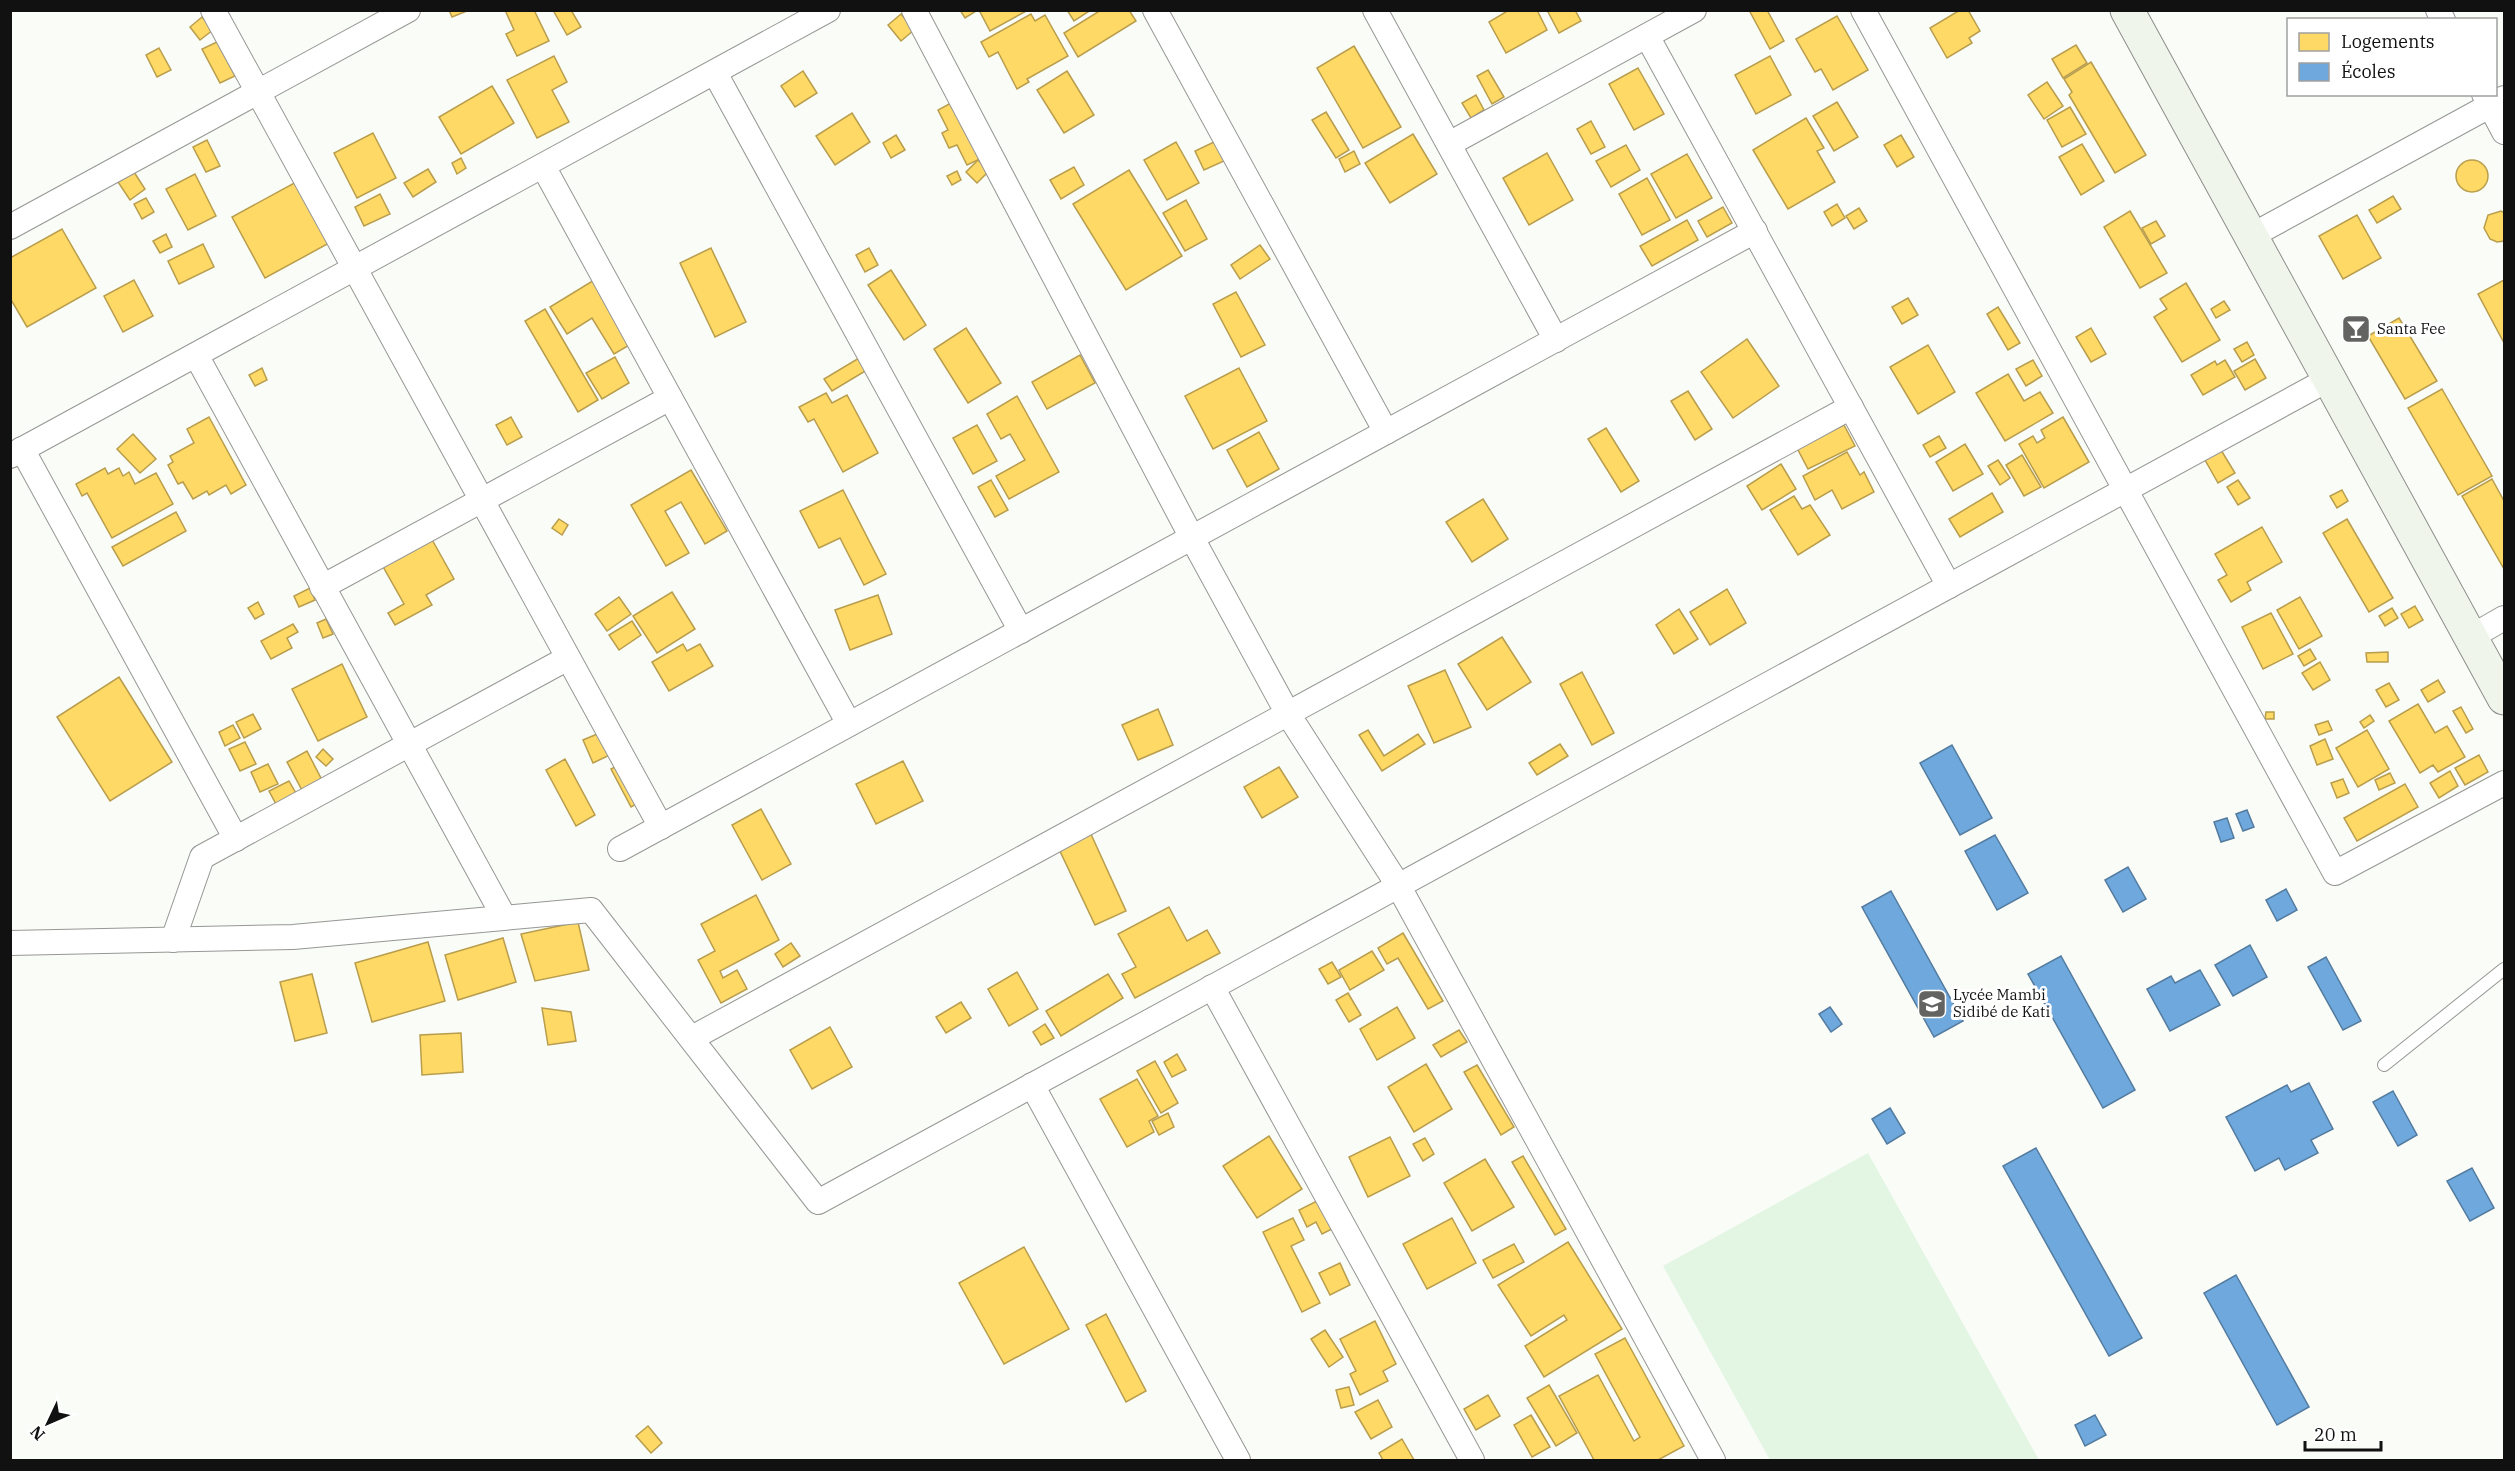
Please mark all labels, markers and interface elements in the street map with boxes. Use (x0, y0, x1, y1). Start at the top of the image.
legend (2287, 18, 2497, 96)
text: Logements (2341, 30, 2435, 53)
text: Écoles (2341, 60, 2395, 83)
bar icon: Santa Fee (2340, 313, 2372, 345)
place label: Santa Fee (2377, 319, 2445, 338)
place label: Lycée Mambi Sidibé de Kati (1953, 985, 2050, 1021)
school or university icon: Lycée Mambi Sidibé de Kati (1916, 988, 1948, 1020)
north arrow (18, 1393, 78, 1453)
scale bar (2305, 1414, 2382, 1452)
text: N (26, 1422, 49, 1445)
text: 20 m (2314, 1423, 2357, 1446)

